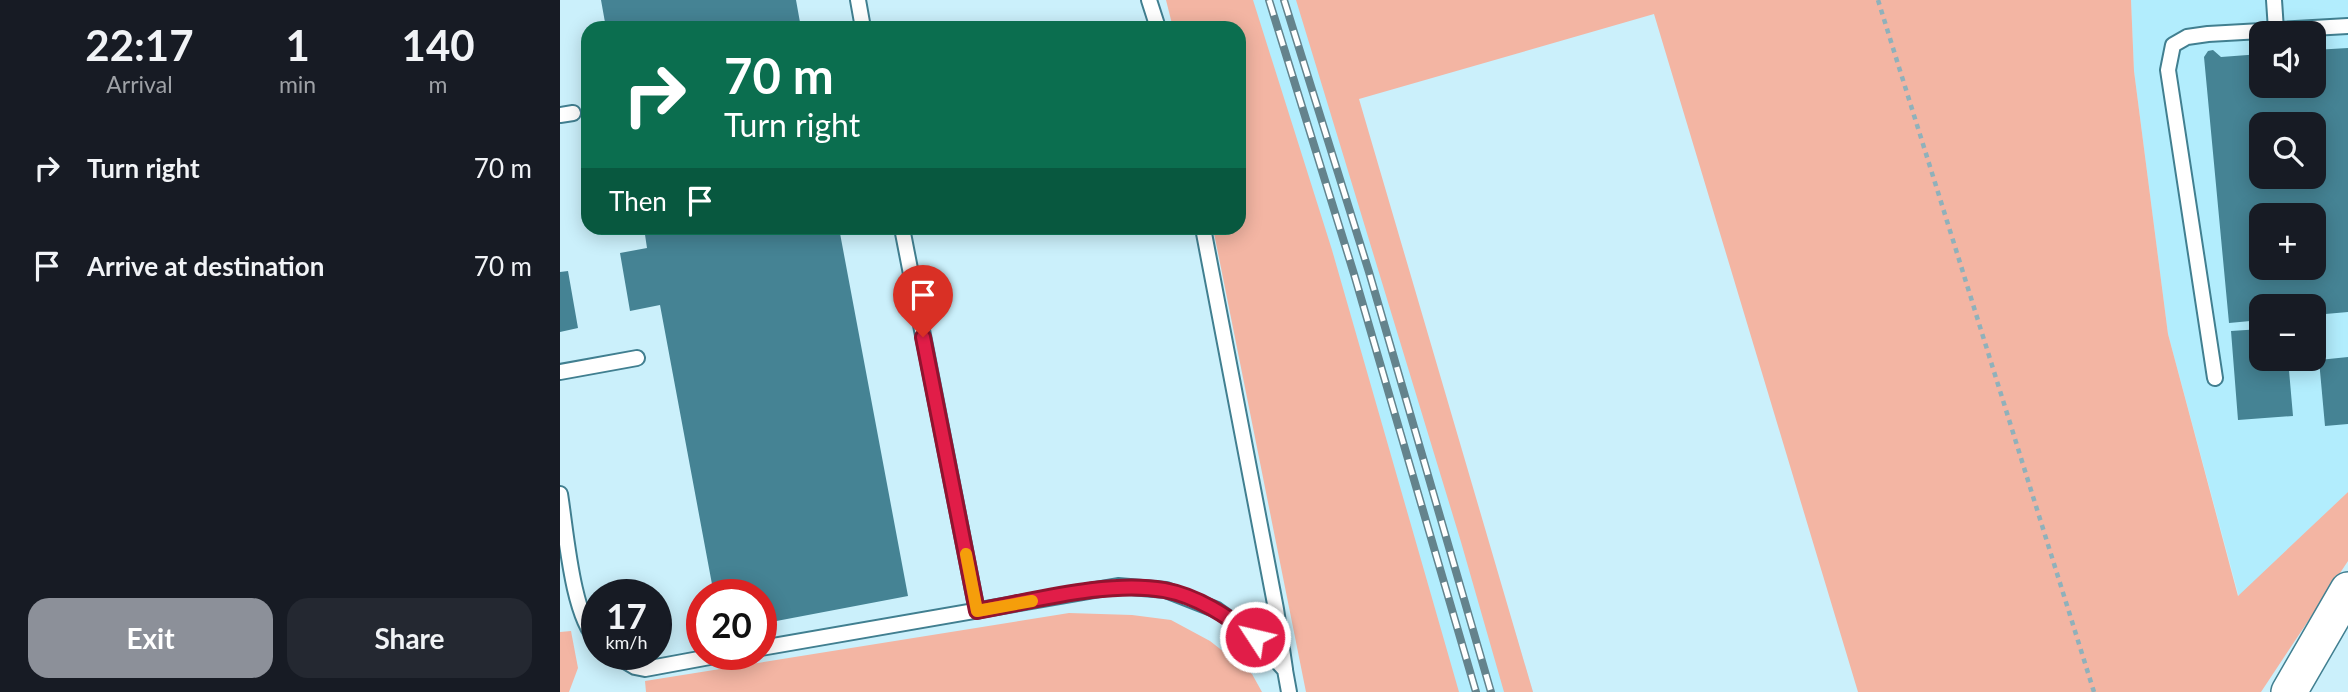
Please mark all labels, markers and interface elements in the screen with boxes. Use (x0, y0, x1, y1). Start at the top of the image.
text: 22:17 (85, 20, 194, 70)
text: 1 (285, 20, 310, 70)
text: 140 (402, 20, 475, 70)
map controls (2249, 21, 2326, 371)
button: sound (2249, 21, 2326, 98)
text: 70 m (724, 46, 834, 104)
icon: right (609, 49, 700, 140)
text: Arrival (106, 70, 173, 98)
text: min (279, 70, 316, 98)
text: m (429, 70, 448, 98)
text: Turn right (724, 105, 860, 144)
button: search (2249, 112, 2326, 189)
icon: right (28, 149, 66, 187)
text: Turn right (87, 152, 200, 184)
text: 70 m (474, 152, 532, 184)
icon: arrive (681, 182, 719, 220)
text: Then (609, 185, 667, 217)
button: + (2249, 203, 2326, 280)
icon: arrive (28, 247, 66, 285)
text: Arrive at destination (87, 250, 324, 282)
text: 70 m (474, 250, 532, 282)
pin (893, 265, 953, 337)
icon: arrive (904, 276, 942, 314)
button: − (2249, 294, 2326, 371)
speed limit sign: 20 (686, 579, 777, 670)
text: 17 (606, 594, 647, 636)
button: Exit (28, 598, 273, 678)
button: Share (287, 598, 532, 678)
position arrow (1218, 600, 1292, 674)
text: km/h (605, 631, 648, 653)

